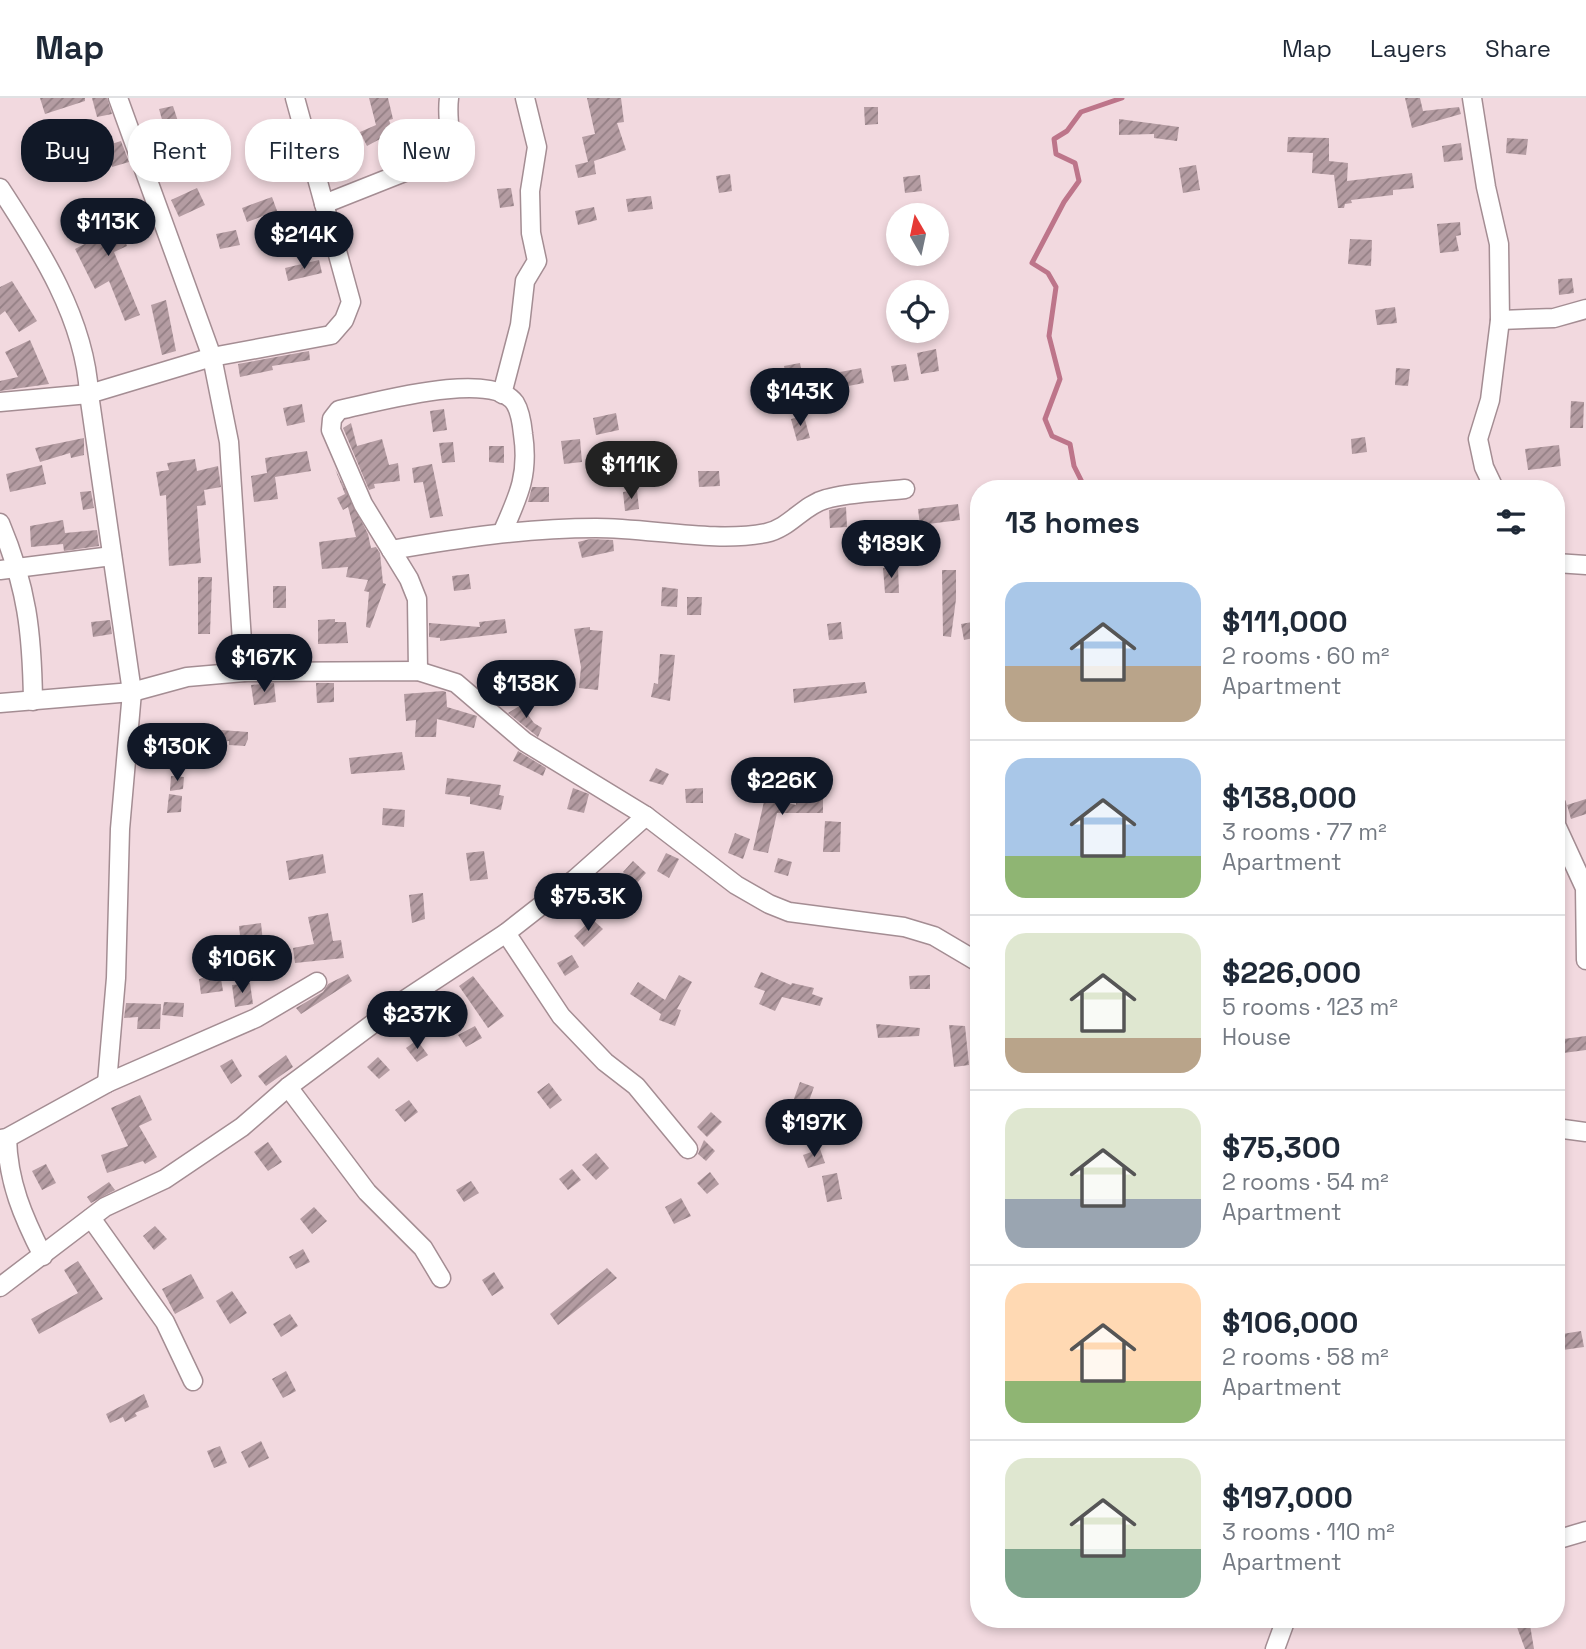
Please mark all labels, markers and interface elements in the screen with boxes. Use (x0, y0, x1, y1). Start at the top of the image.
text: Map (35, 27, 104, 69)
text: Map (1282, 33, 1332, 64)
text: Layers (1370, 33, 1447, 64)
text: Share (1485, 33, 1551, 64)
chip: Buy (21, 119, 114, 182)
chip: Rent (128, 119, 231, 182)
chip: Filters (245, 119, 364, 182)
chip: New (378, 119, 475, 182)
pin: $113K (59, 198, 157, 258)
north arrow (886, 203, 948, 266)
map controls (886, 203, 949, 343)
text: $113K (76, 206, 140, 236)
pin: $214K (255, 212, 353, 271)
text: $214K (270, 219, 338, 249)
button: locate (886, 280, 949, 343)
pin: $143K (751, 368, 849, 428)
text: $143K (766, 376, 834, 406)
pin: $111K (582, 442, 680, 501)
text: $111K (601, 449, 661, 479)
text: 13 homes (1005, 503, 1140, 542)
icon: filters (1492, 503, 1530, 541)
pin: $189K (842, 520, 940, 580)
text: $189K (858, 528, 924, 558)
text: $111,000 (1222, 602, 1348, 641)
icon: home (1061, 610, 1145, 694)
pin: $167K (215, 634, 313, 694)
text: 2 rooms · 60 m² (1222, 641, 1389, 671)
text: $167K (231, 642, 297, 672)
pin: $138K (477, 660, 575, 720)
text: $138K (493, 668, 559, 698)
text: Apartment (1222, 671, 1342, 701)
pin: $130K (128, 724, 226, 783)
text: $130K (143, 731, 211, 761)
pin: $226K (733, 758, 831, 817)
text: $226K (747, 765, 817, 795)
text: $138,000 (1222, 778, 1357, 817)
icon: home (1061, 786, 1145, 870)
text: 3 rooms · 77 m² (1222, 817, 1387, 847)
text: Apartment (1222, 847, 1342, 877)
pin: $75.3K (531, 874, 645, 933)
text: $75.3K (550, 881, 626, 911)
pin: $106K (193, 936, 291, 995)
text: $106K (208, 943, 276, 973)
text: $226,000 (1222, 953, 1361, 992)
icon: home (1061, 961, 1145, 1045)
pin: $237K (368, 992, 466, 1051)
text: 5 rooms · 123 m² (1222, 992, 1398, 1022)
text: $237K (383, 999, 451, 1029)
text: House (1222, 1022, 1291, 1052)
pin: $197K (765, 1100, 863, 1159)
text: $197K (781, 1107, 847, 1137)
text: $75,300 (1222, 1128, 1341, 1167)
icon: home (1061, 1136, 1145, 1220)
text: 2 rooms · 54 m² (1222, 1167, 1389, 1197)
text: Apartment (1222, 1197, 1342, 1227)
text: $106,000 (1222, 1303, 1358, 1342)
icon: home (1061, 1311, 1145, 1395)
text: 2 rooms · 58 m² (1222, 1342, 1389, 1372)
text: Apartment (1222, 1372, 1342, 1402)
text: $197,000 (1222, 1478, 1353, 1517)
icon: home (1061, 1486, 1145, 1570)
text: 3 rooms · 110 m² (1222, 1517, 1395, 1547)
text: Apartment (1222, 1547, 1342, 1577)

